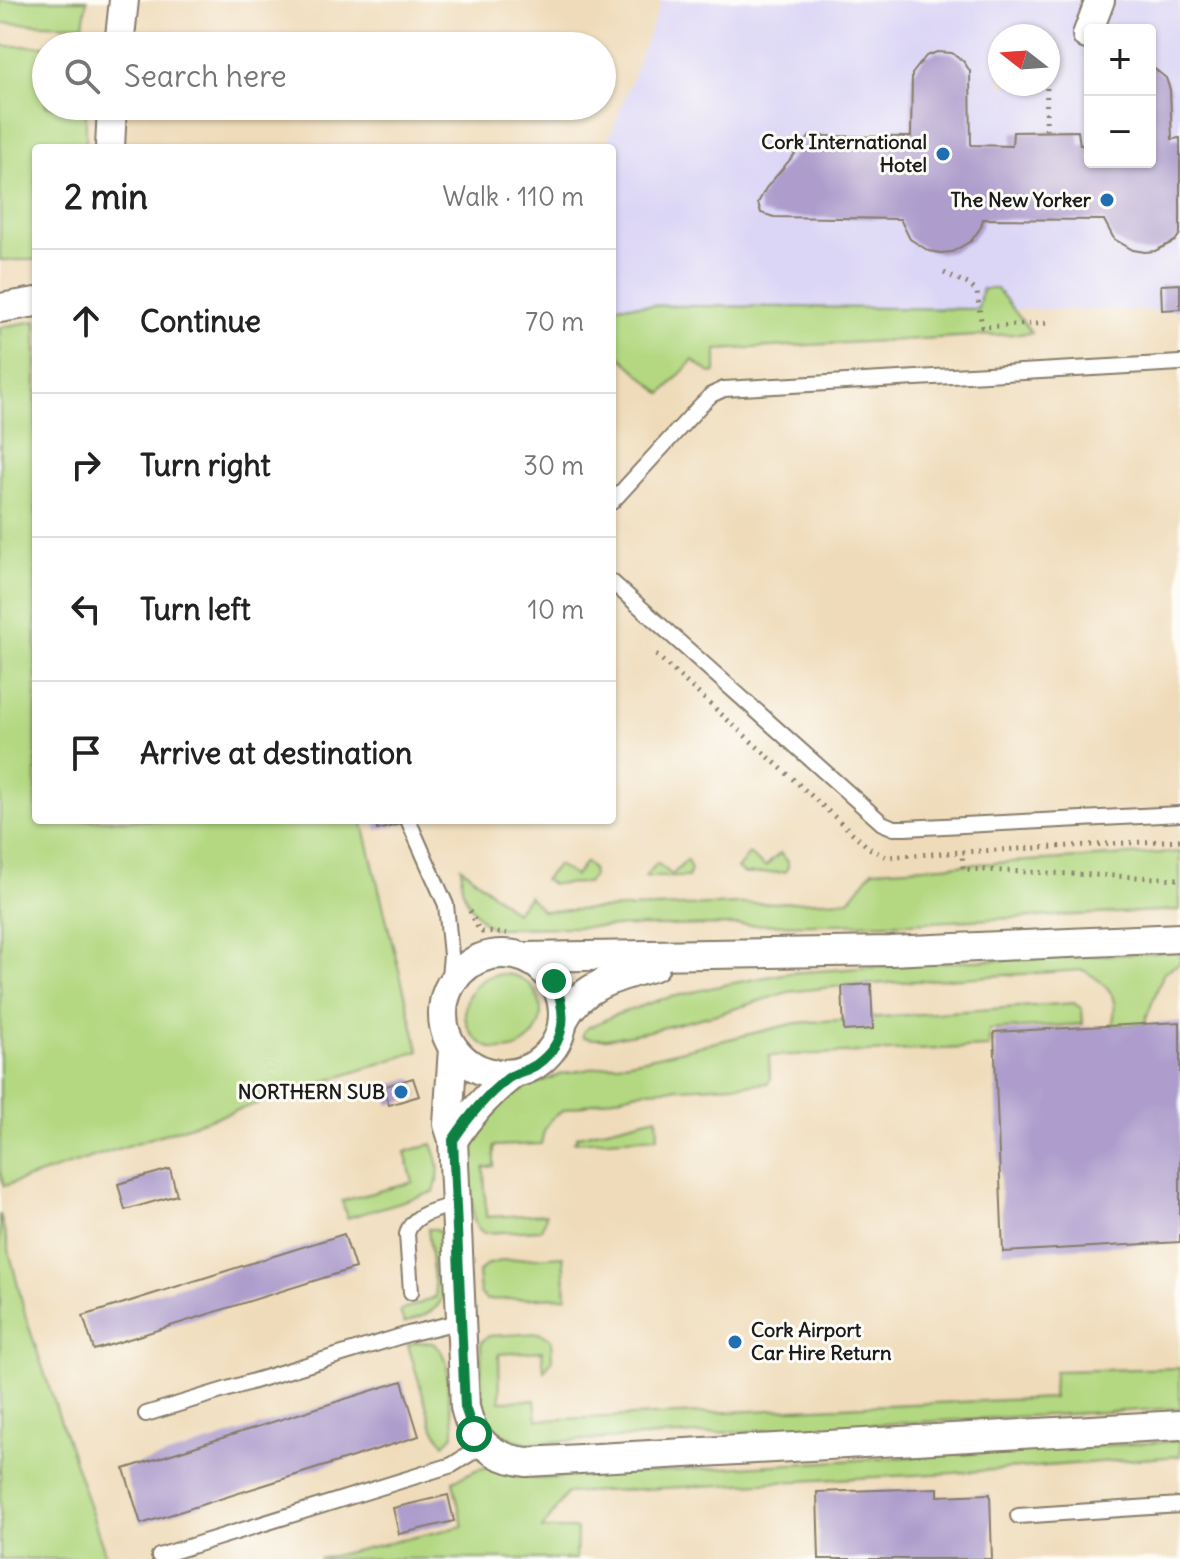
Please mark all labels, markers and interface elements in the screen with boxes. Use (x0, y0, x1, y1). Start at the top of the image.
north arrow (988, 24, 1060, 96)
map controls (1084, 24, 1156, 168)
button: + (1084, 24, 1156, 96)
search box (32, 32, 616, 120)
icon: search (60, 54, 104, 98)
text: Search here (124, 57, 287, 95)
button: − (1084, 96, 1156, 168)
place label: Cork International Hotel (761, 129, 927, 177)
marker: Cork International Hotel (934, 145, 952, 163)
text: 2 min (64, 175, 148, 218)
text: Walk · 110 m (442, 180, 584, 213)
place label: The New Yorker (950, 187, 1092, 212)
marker: The New Yorker (1098, 191, 1116, 209)
icon: ahead (64, 299, 108, 343)
text: Continue (140, 302, 261, 340)
text: 70 m (525, 305, 584, 338)
icon: right (64, 443, 108, 487)
text: Turn right (140, 446, 271, 484)
text: 30 m (523, 449, 584, 482)
icon: left (64, 587, 108, 631)
text: Turn left (140, 590, 251, 628)
text: 10 m (528, 593, 584, 626)
icon: arrive (64, 731, 108, 775)
text: Arrive at destination (140, 734, 412, 772)
route end (536, 963, 572, 999)
place label: NORTHERN SUB (238, 1079, 385, 1104)
marker: NORTHERN SUB (392, 1083, 410, 1101)
place label: Cork Airport Car Hire Return (751, 1317, 892, 1365)
marker: Cork Airport Car Hire Return (726, 1333, 744, 1351)
route start (456, 1416, 492, 1452)

